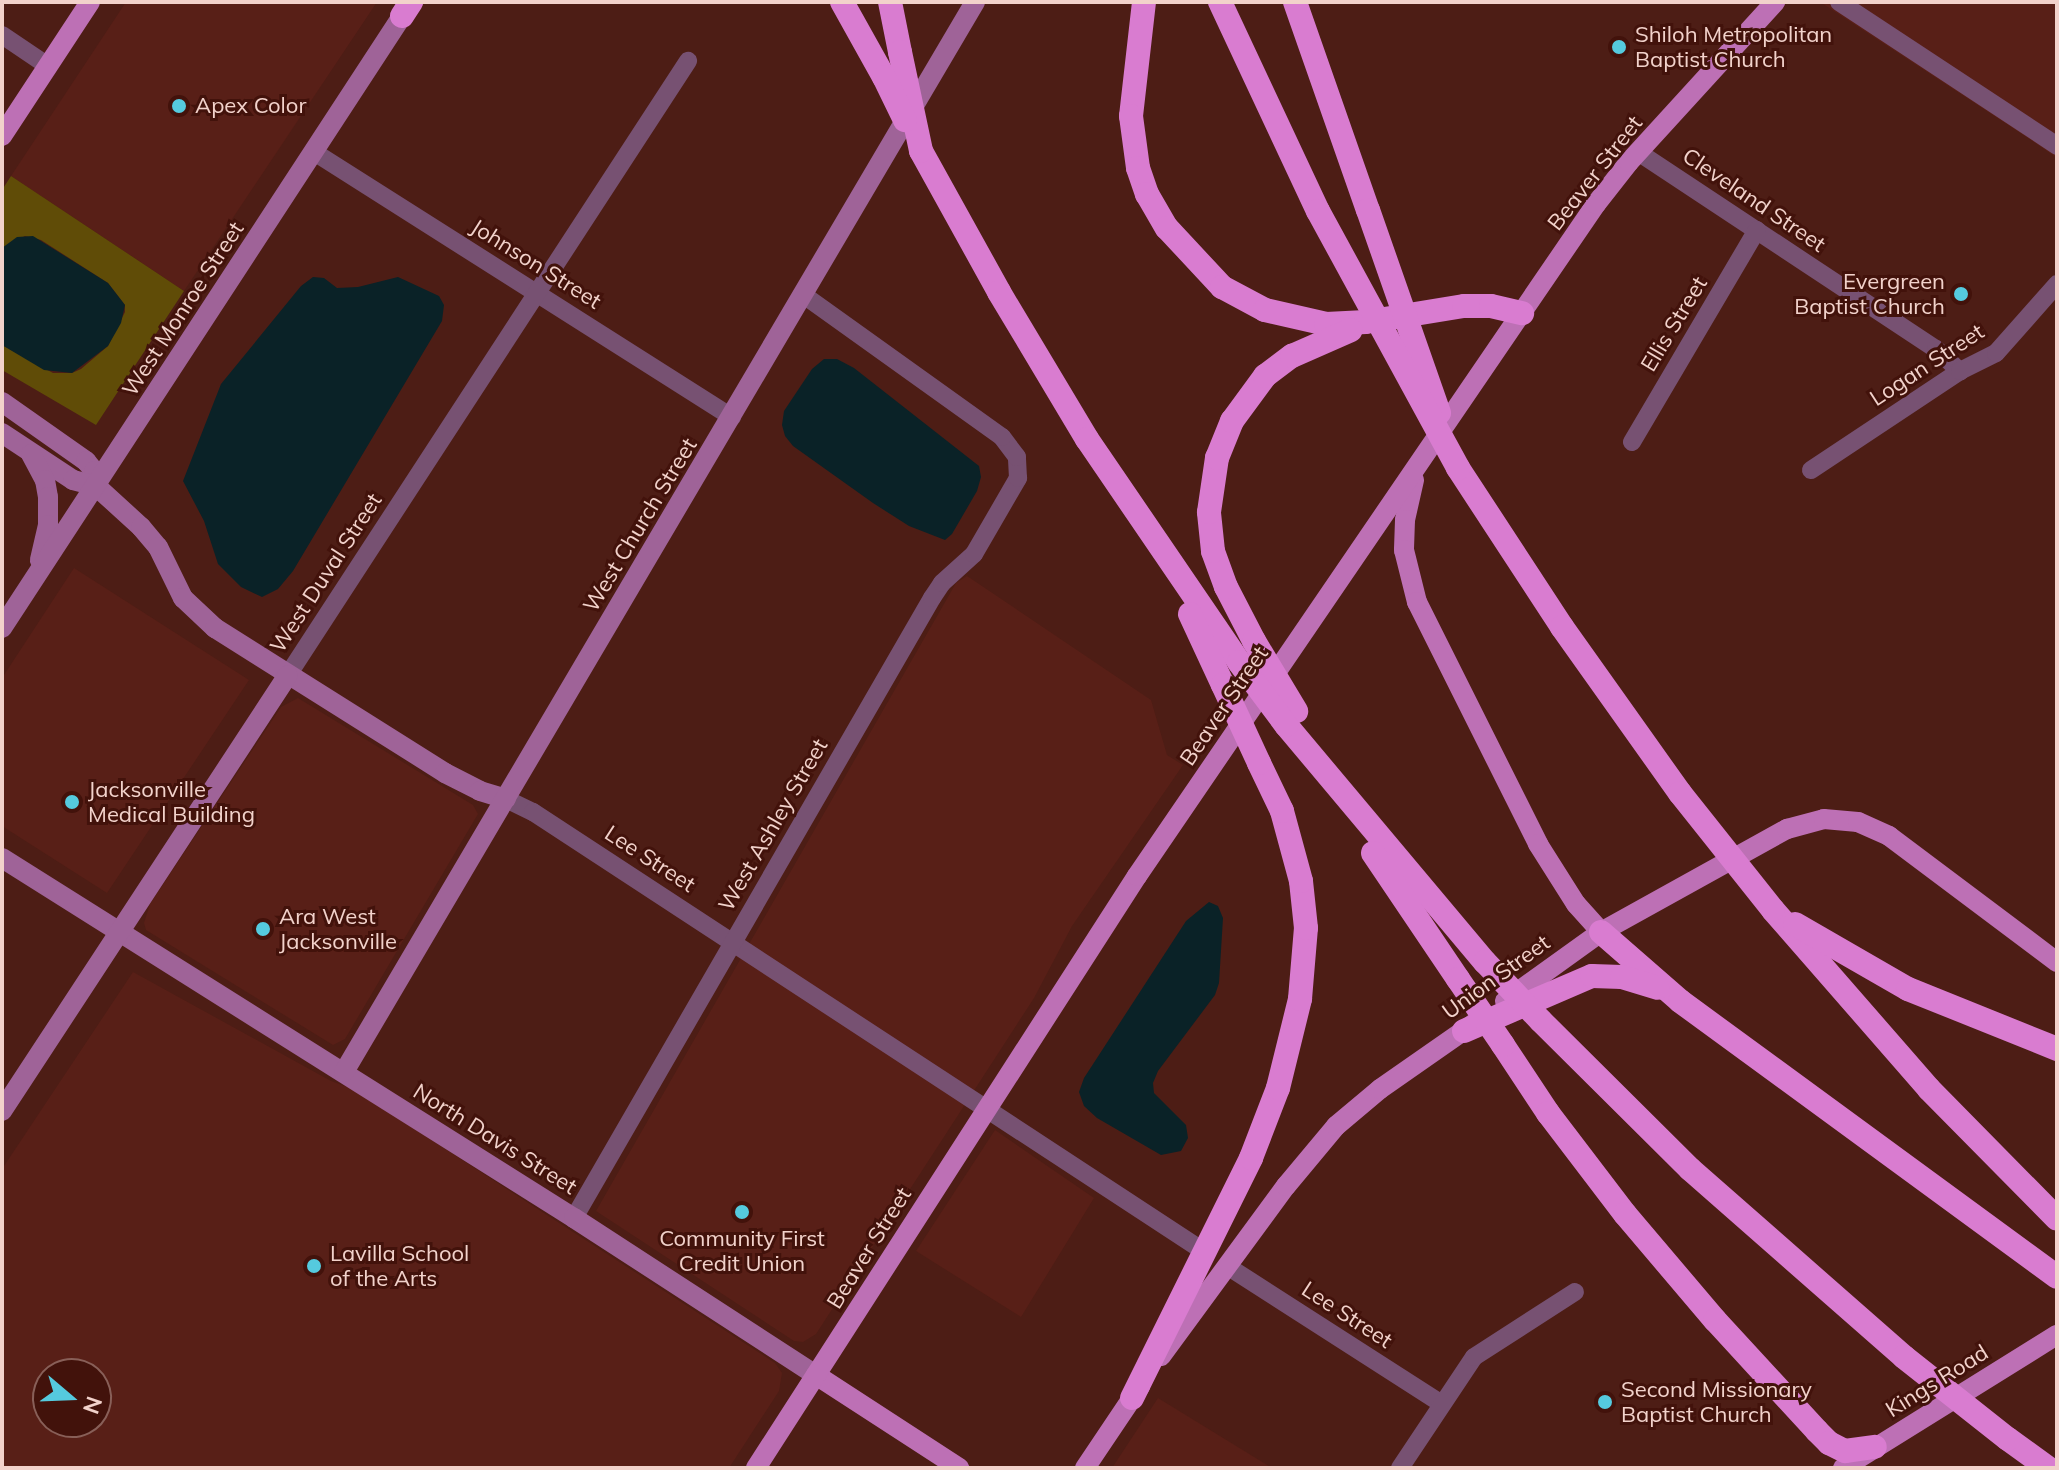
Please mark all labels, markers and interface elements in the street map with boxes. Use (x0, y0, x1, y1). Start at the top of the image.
place label: Shiloh Metropolitan Baptist Church (1635, 21, 1832, 72)
marker: Shiloh Metropolitan Baptist Church (1610, 38, 1628, 56)
place label: Apex Color (195, 93, 306, 119)
marker: Apex Color (170, 97, 188, 115)
street label: Beaver Street (1542, 110, 1648, 236)
street label: Cleveland Street (1678, 142, 1830, 258)
street label: Johnson Street (466, 213, 606, 315)
street label: West Monroe Street (117, 217, 249, 401)
place label: Evergreen Baptist Church (1794, 268, 1945, 320)
street label: Ellis Street (1635, 272, 1713, 376)
marker: Evergreen Baptist Church (1952, 285, 1970, 303)
street label: Logan Street (1865, 318, 1989, 412)
street label: West Church Street (578, 433, 702, 617)
street label: West Duval Street (265, 488, 387, 658)
street label: Beaver Street (1174, 641, 1274, 771)
street label: West Ashley Street (713, 734, 833, 916)
place label: Jacksonville Medical Building (88, 776, 255, 828)
marker: Jacksonville Medical Building (63, 793, 81, 811)
street label: Lee Street (600, 820, 700, 898)
place label: Ara West Jacksonville (279, 903, 397, 954)
marker: Ara West Jacksonville (254, 920, 272, 938)
street label: Union Street (1437, 929, 1555, 1025)
street label: North Davis Street (408, 1078, 582, 1200)
street label: Beaver Street (821, 1182, 917, 1314)
marker: Community First Credit Union (733, 1203, 751, 1221)
place label: Community First Credit Union (659, 1225, 825, 1276)
place label: Lavilla School of the Arts (330, 1240, 469, 1292)
marker: Lavilla School of the Arts (305, 1257, 323, 1275)
street label: Lee Street (1297, 1276, 1397, 1354)
street label: Kings Road (1881, 1339, 1993, 1423)
north arrow (32, 1358, 112, 1438)
place label: Second Missionary Baptist Church (1621, 1376, 1812, 1428)
text: N (77, 1393, 109, 1418)
marker: Second Missionary Baptist Church (1596, 1393, 1614, 1411)

